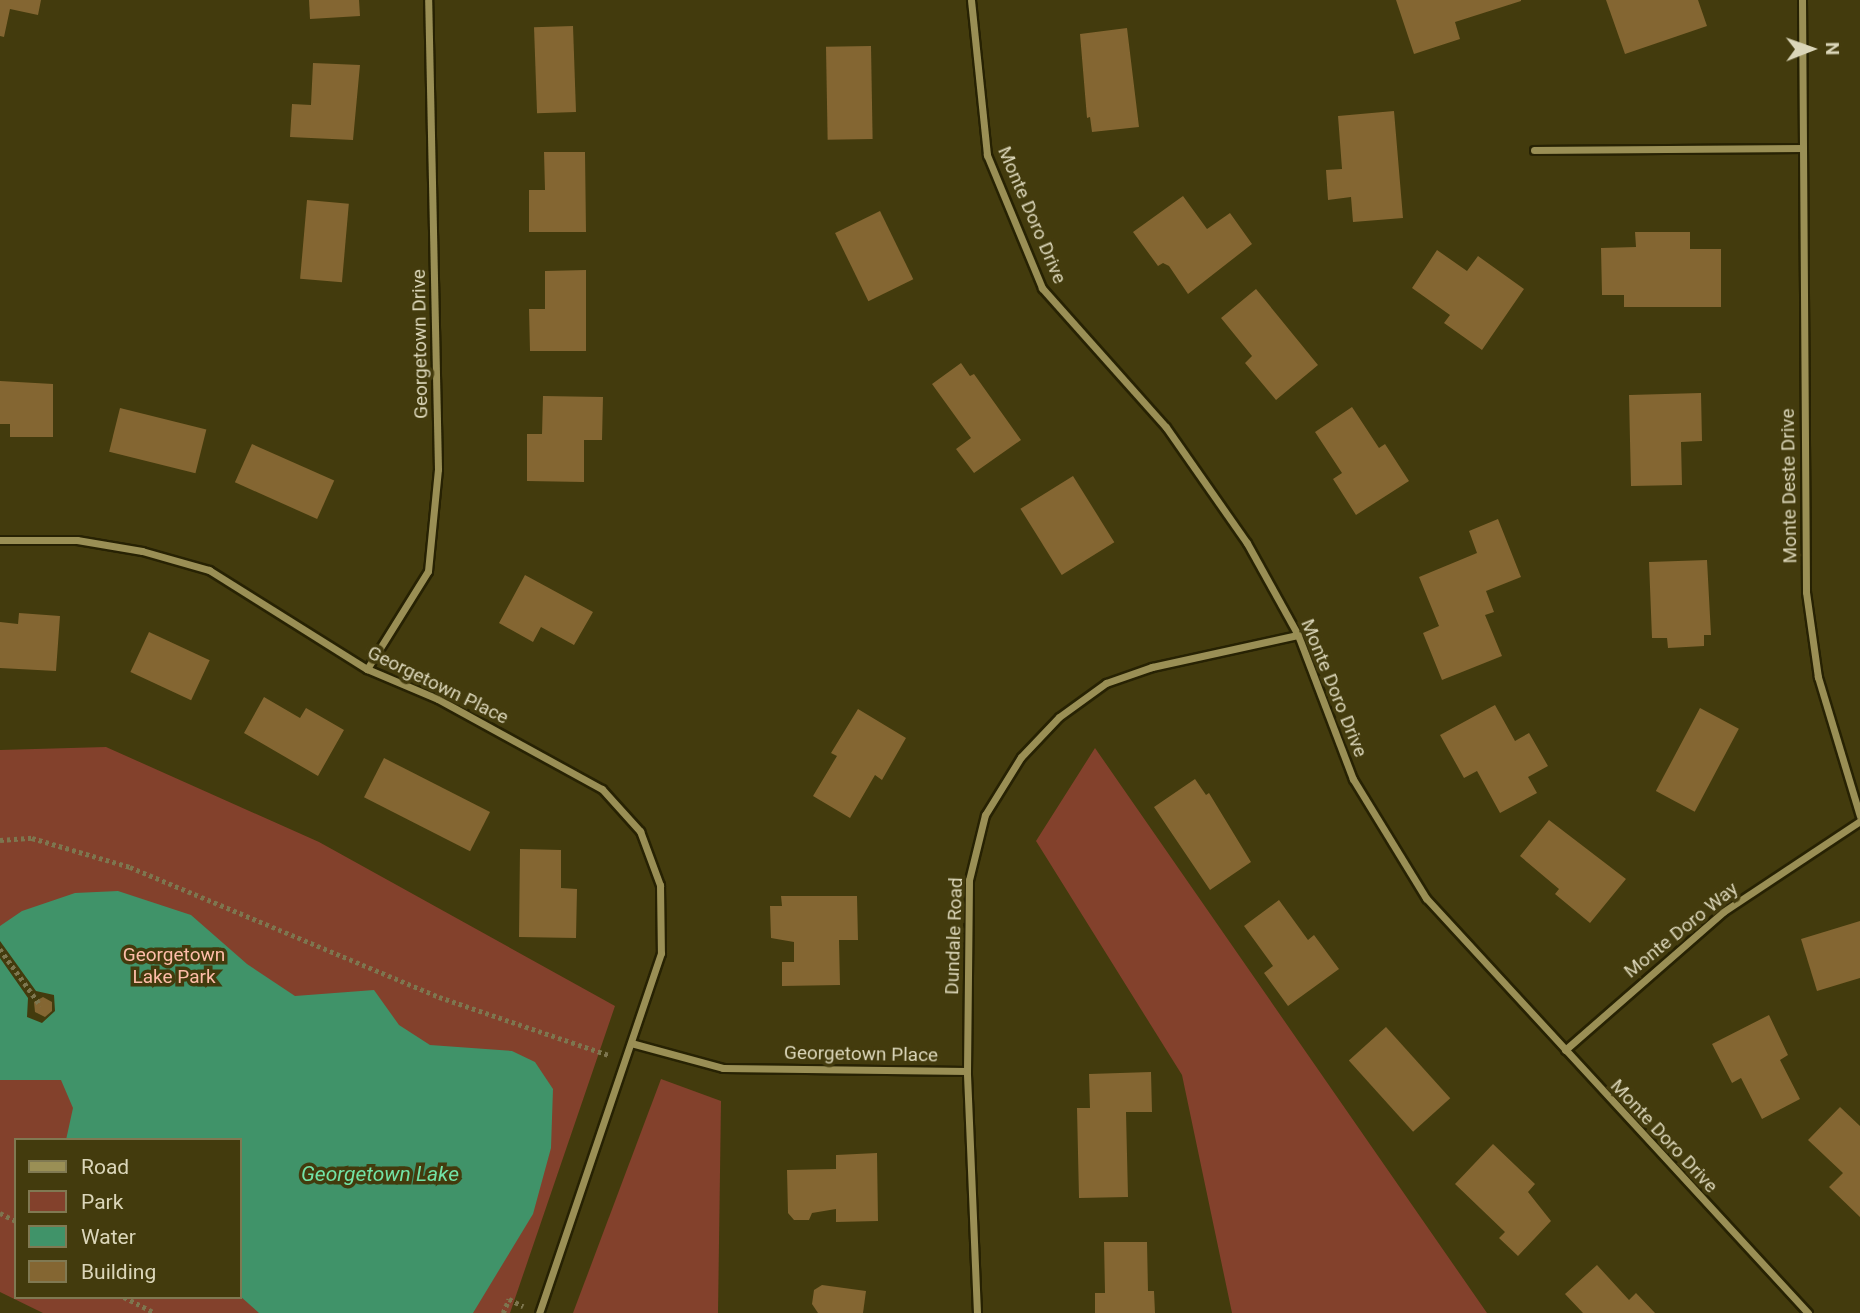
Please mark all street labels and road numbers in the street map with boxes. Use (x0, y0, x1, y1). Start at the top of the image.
street label: Monte Doro Drive (993, 143, 1071, 287)
street label: Georgetown Drive (407, 269, 433, 419)
street label: Monte Deste Drive (1776, 408, 1802, 564)
street label: Monte Doro Drive (1296, 616, 1372, 760)
street label: Georgetown Place (364, 641, 512, 729)
street label: Dundale Road (941, 877, 967, 995)
street label: Monte Doro Way (1620, 877, 1742, 983)
street label: Georgetown Place (784, 1041, 938, 1067)
street label: Monte Doro Drive (1606, 1075, 1722, 1197)

